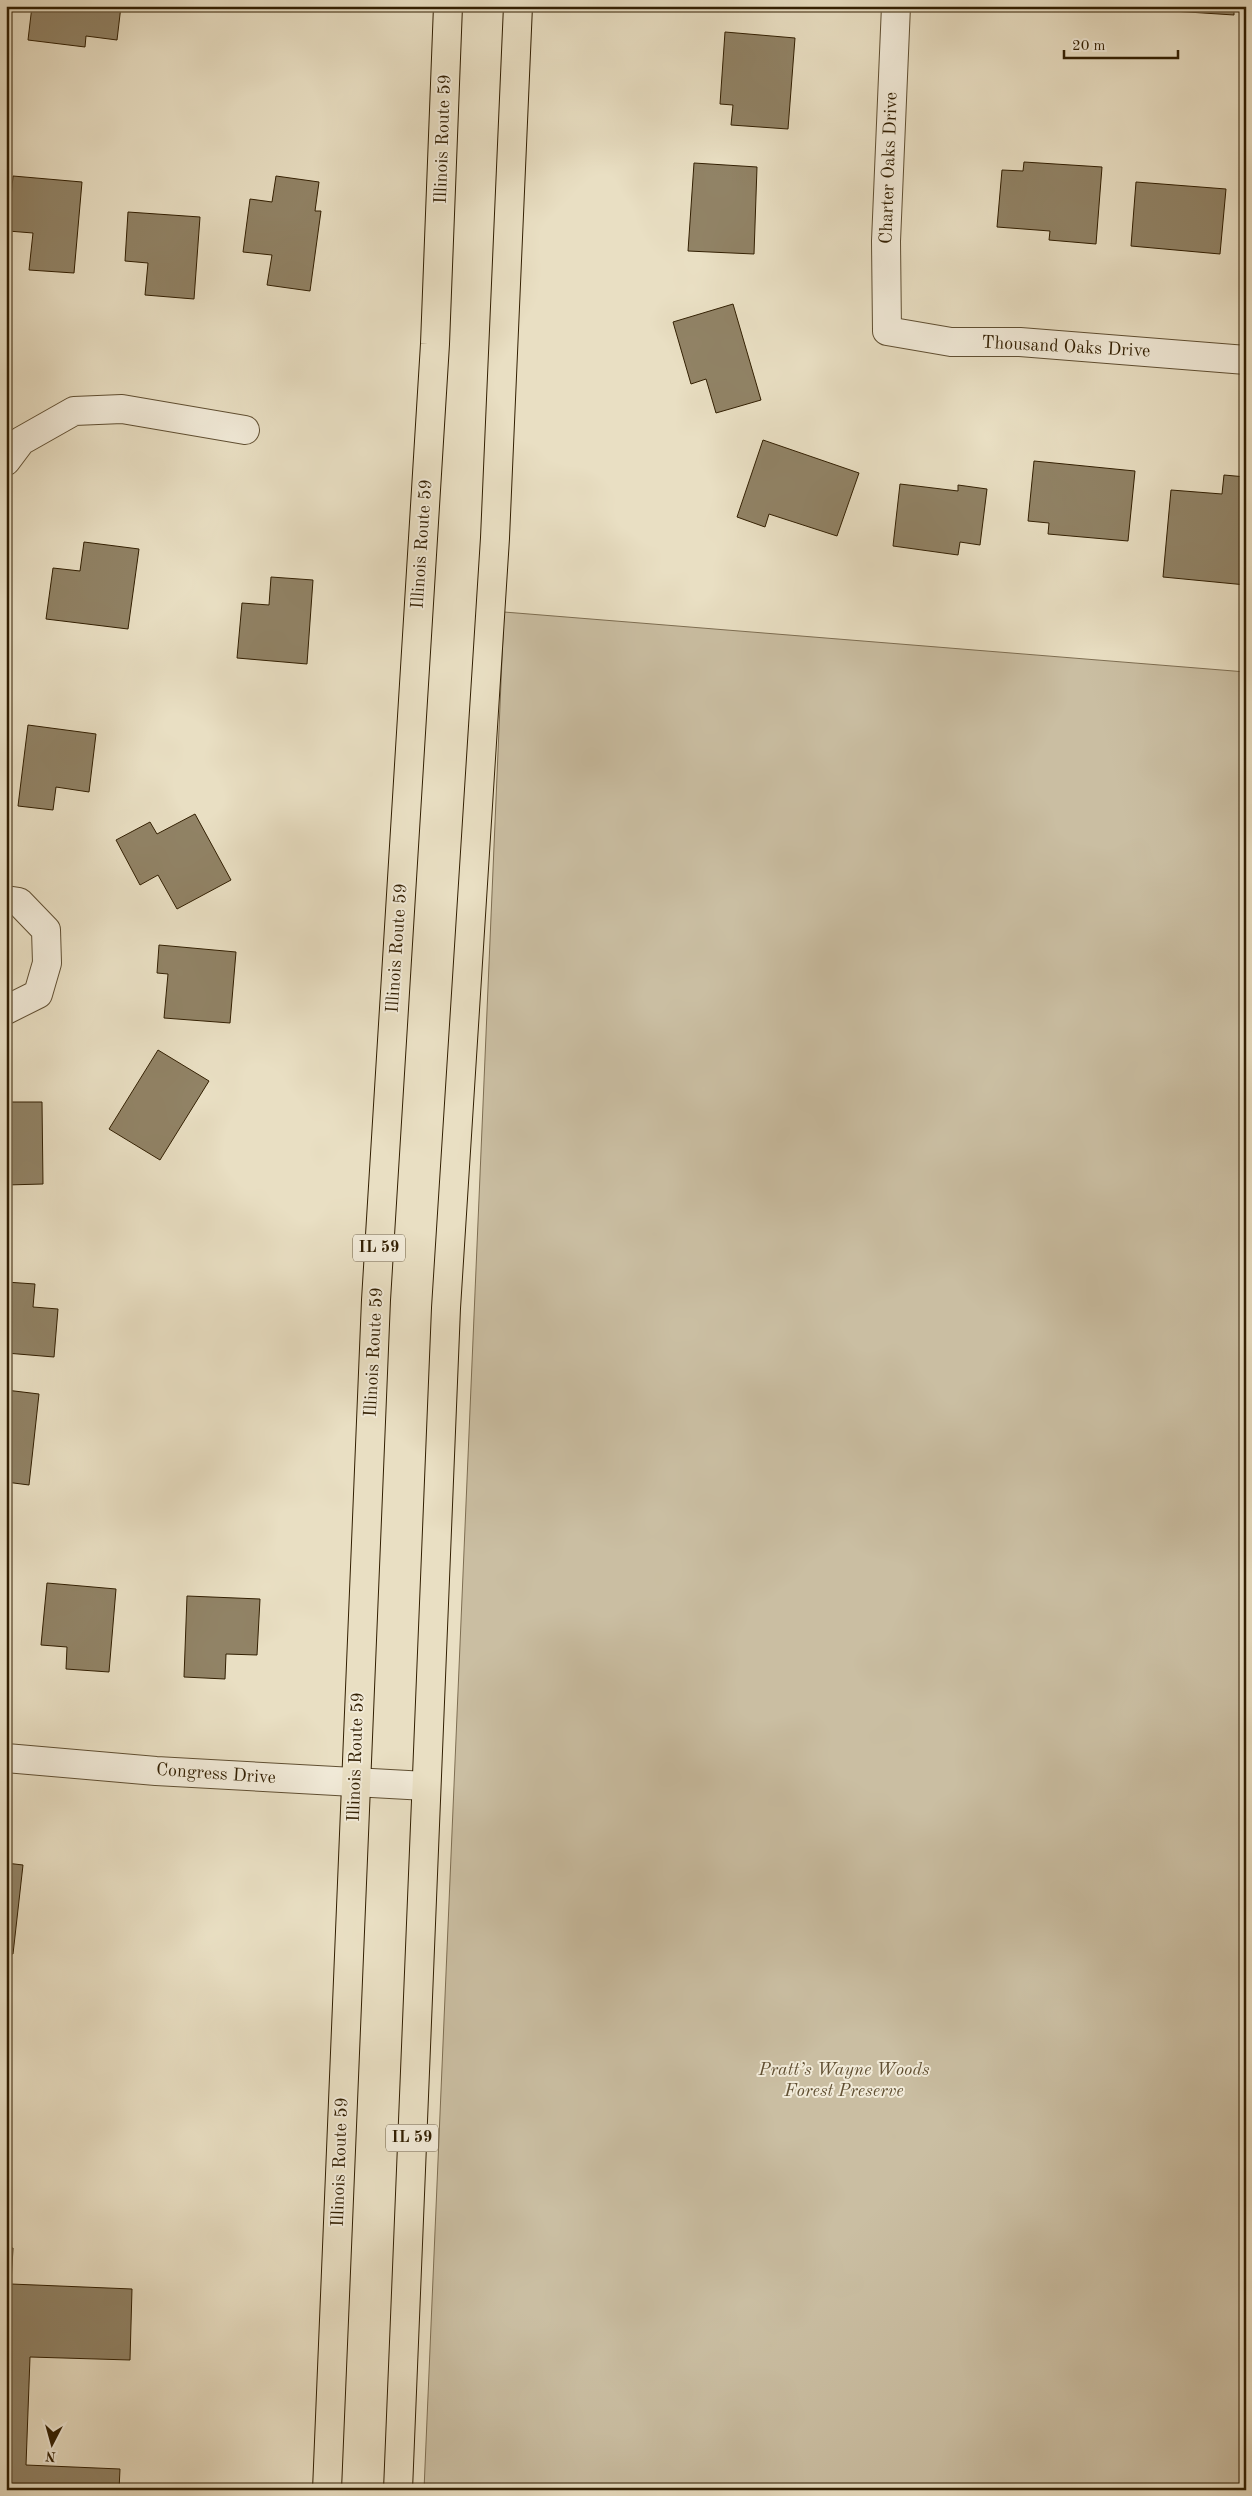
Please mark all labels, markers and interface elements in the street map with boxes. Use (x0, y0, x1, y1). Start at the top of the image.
scale bar (1064, 28, 1178, 60)
text: 20 m (1072, 39, 1106, 54)
street label: Illinois Route 59 (432, 74, 454, 204)
street label: Charter Oaks Drive (877, 92, 901, 244)
street label: Thousand Oaks Drive (981, 334, 1151, 360)
street label: Illinois Route 59 (408, 479, 436, 609)
street label: Illinois Route 59 (383, 883, 411, 1013)
road number: IL 59 (353, 1234, 405, 1262)
street label: Illinois Route 59 (362, 1287, 386, 1417)
street label: Illinois Route 59 (345, 1692, 367, 1822)
street label: Congress Drive (156, 1761, 276, 1787)
park label: Pratt’s Wayne Woods Forest Preserve (758, 2061, 930, 2100)
street label: Illinois Route 59 (329, 2097, 351, 2227)
road number: IL 59 (386, 2124, 438, 2152)
north arrow (28, 2418, 78, 2468)
text: N (44, 2448, 57, 2463)

